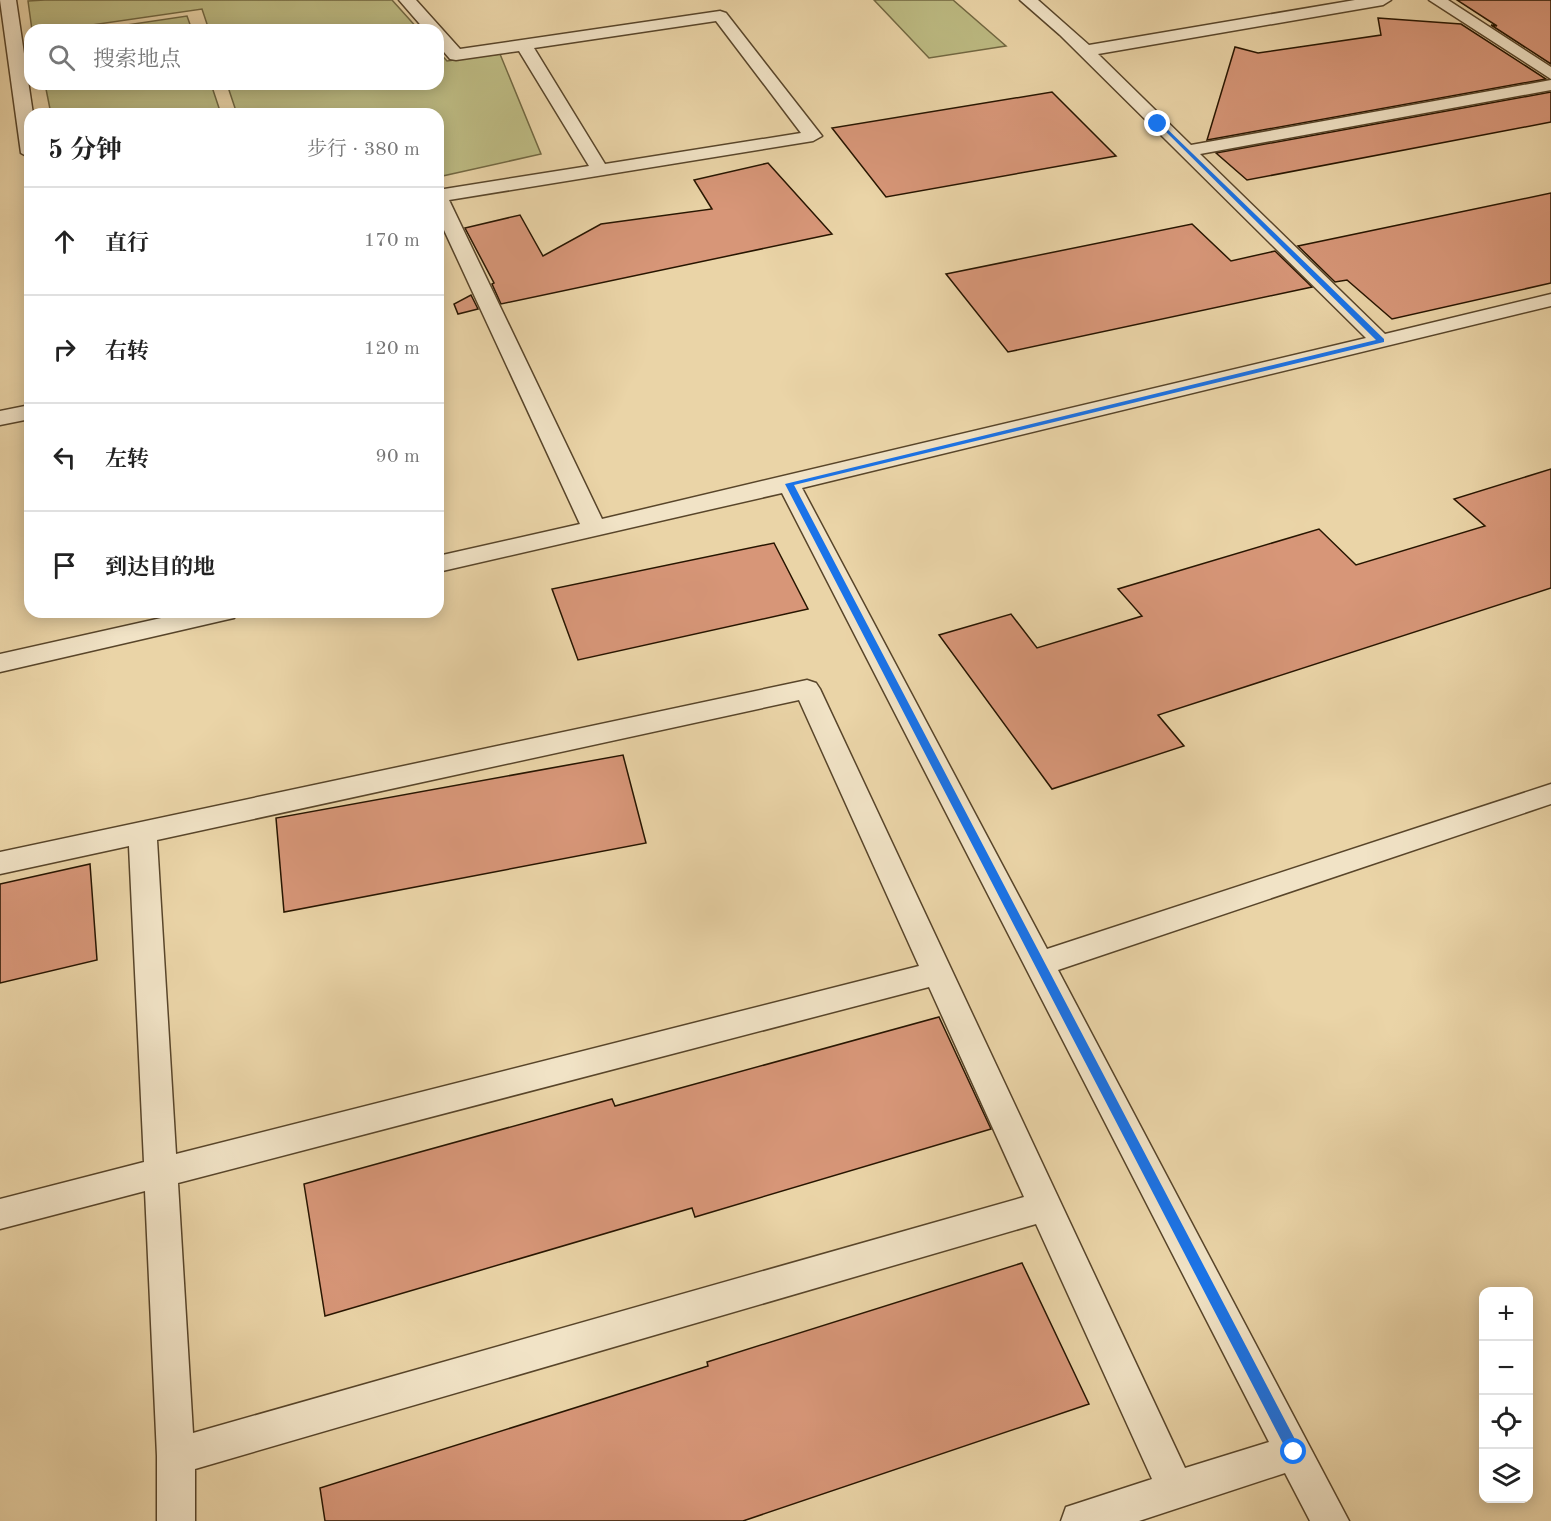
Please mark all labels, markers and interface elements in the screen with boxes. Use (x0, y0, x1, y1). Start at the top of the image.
search box (24, 24, 444, 90)
icon: search (45, 41, 78, 74)
text: 搜索地点 (93, 49, 181, 71)
route end (1144, 110, 1170, 136)
text: 5 分钟 (48, 138, 122, 164)
text: 步行 · 380 m (307, 140, 420, 160)
icon: ahead (48, 225, 81, 258)
text: 170 m (364, 231, 420, 251)
text: 直行 (105, 233, 149, 255)
icon: right (48, 333, 81, 366)
text: 120 m (364, 339, 420, 359)
text: 右转 (105, 341, 149, 363)
icon: left (48, 441, 81, 474)
text: 90 m (375, 447, 420, 467)
text: 左转 (105, 449, 149, 471)
icon: arrive (48, 549, 81, 582)
text: 到达目的地 (105, 557, 215, 579)
map controls (1479, 1287, 1533, 1503)
button: + (1479, 1287, 1533, 1341)
button: − (1479, 1341, 1533, 1395)
button: locate (1479, 1395, 1533, 1449)
route start (1280, 1438, 1306, 1464)
button: layers (1479, 1449, 1533, 1503)

